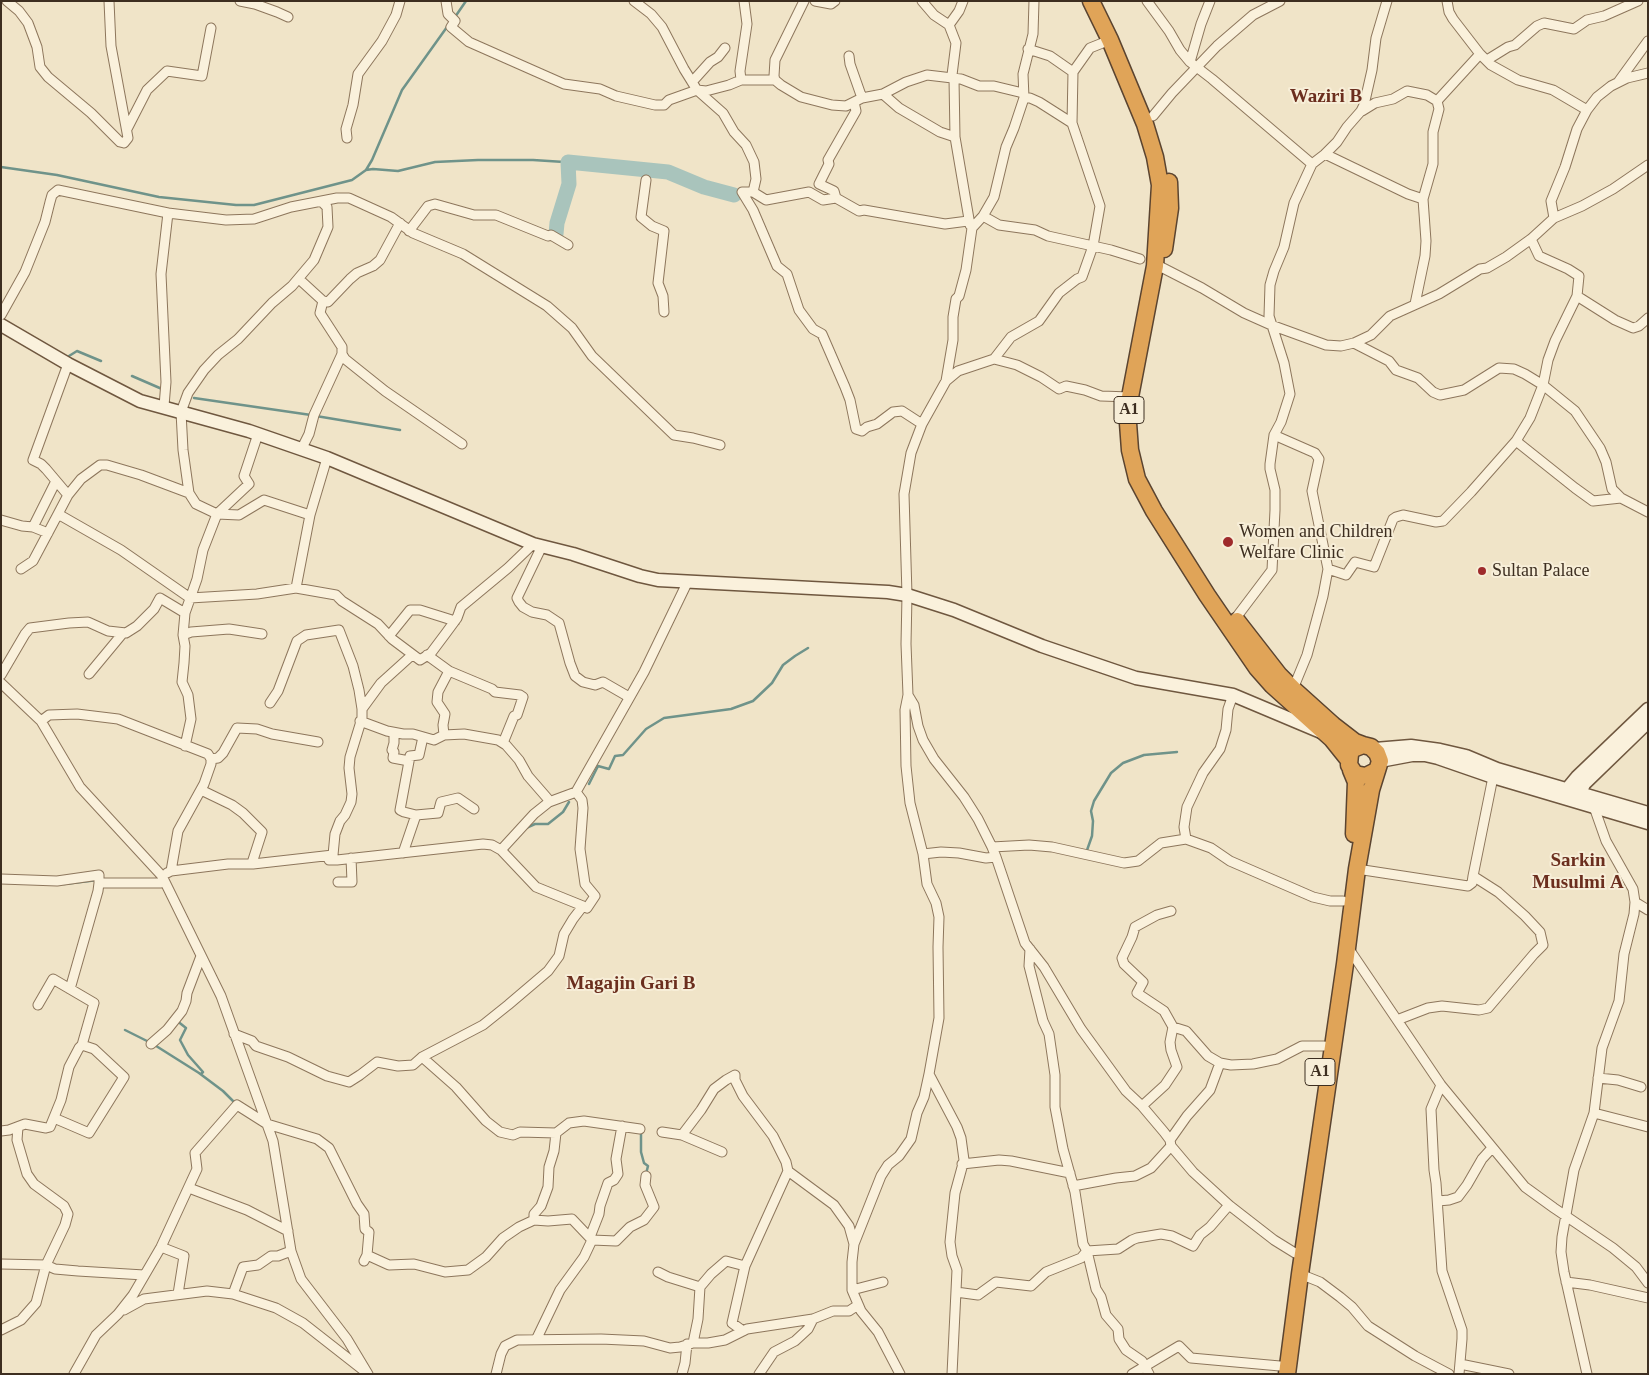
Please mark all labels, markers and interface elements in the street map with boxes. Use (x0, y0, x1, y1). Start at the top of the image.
district label: Waziri B (1290, 86, 1362, 108)
road number: A1 (1114, 396, 1144, 424)
place label: Women and Children Welfare Clinic (1239, 521, 1393, 564)
marker: Women and Children Welfare Clinic (1221, 535, 1235, 549)
place label: Sultan Palace (1492, 560, 1589, 582)
marker: Sultan Palace (1476, 565, 1488, 577)
district label: Sarkin Musulmi A (1532, 850, 1624, 894)
district label: Magajin Gari B (567, 973, 695, 995)
road number: A1 (1305, 1058, 1335, 1086)

